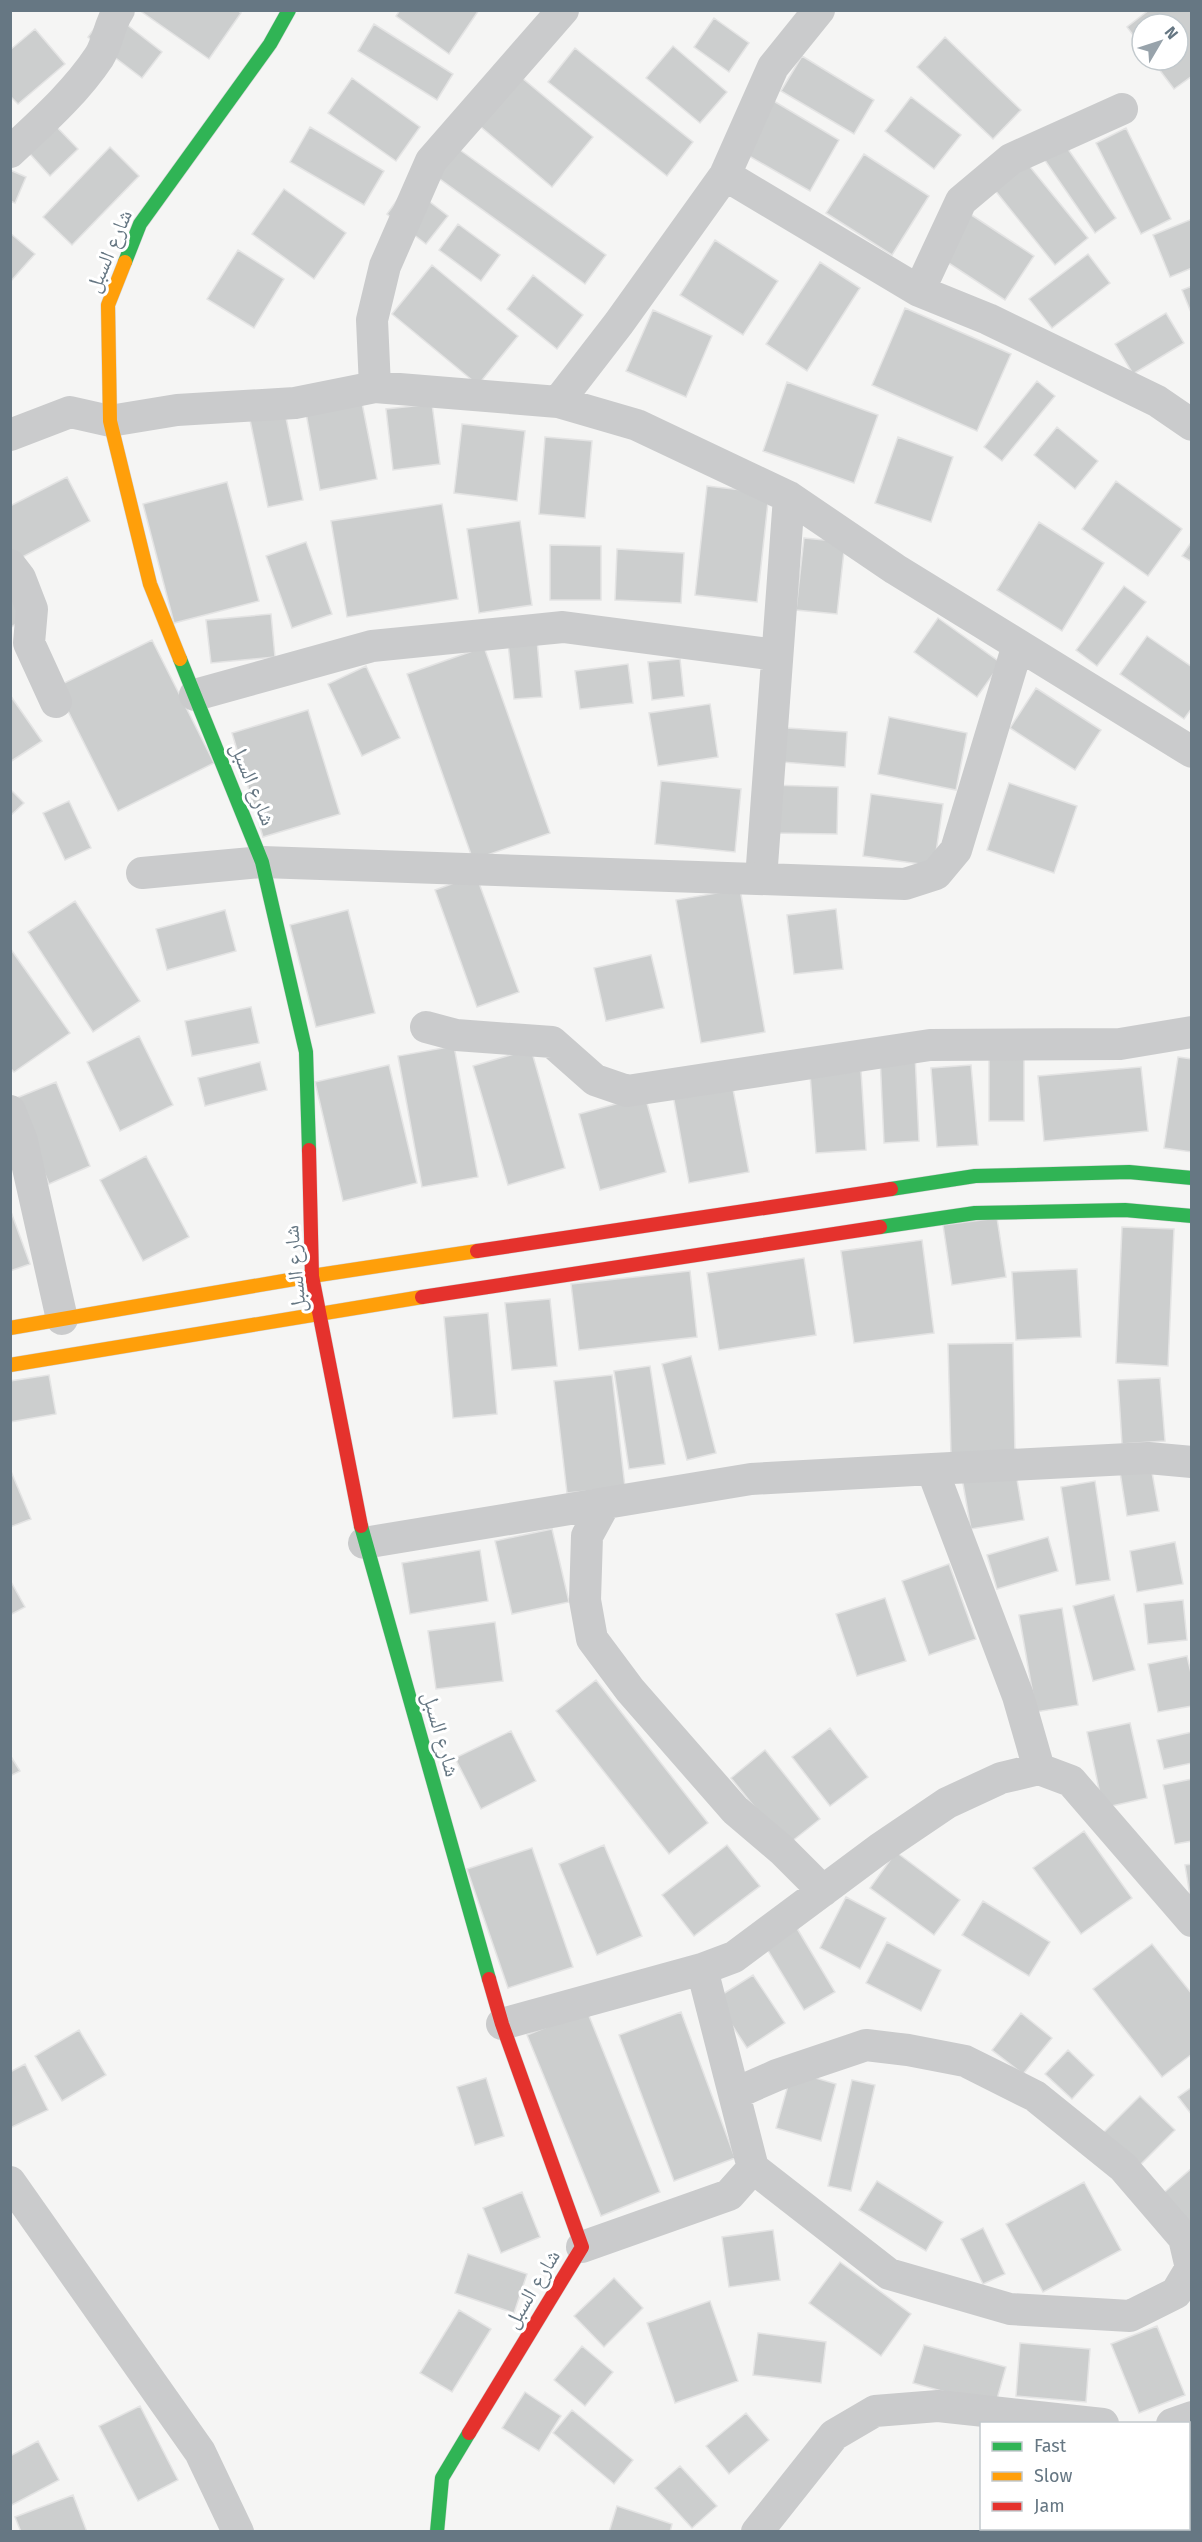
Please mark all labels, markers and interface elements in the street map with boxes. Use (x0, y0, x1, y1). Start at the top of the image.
north arrow (1130, 12, 1190, 72)
text: N (1161, 23, 1182, 43)
street label: شارع السبل (80, 206, 138, 296)
street label: شارع السبل (225, 739, 281, 829)
street label: شارع السبل (278, 1224, 312, 1314)
street label: شارع السبل (416, 1688, 466, 1780)
street label: شارع السبل (498, 2245, 566, 2333)
legend (980, 2422, 1190, 2530)
text: Fast (1034, 2435, 1067, 2457)
text: Slow (1034, 2465, 1073, 2487)
text: Jam (1034, 2495, 1065, 2517)

